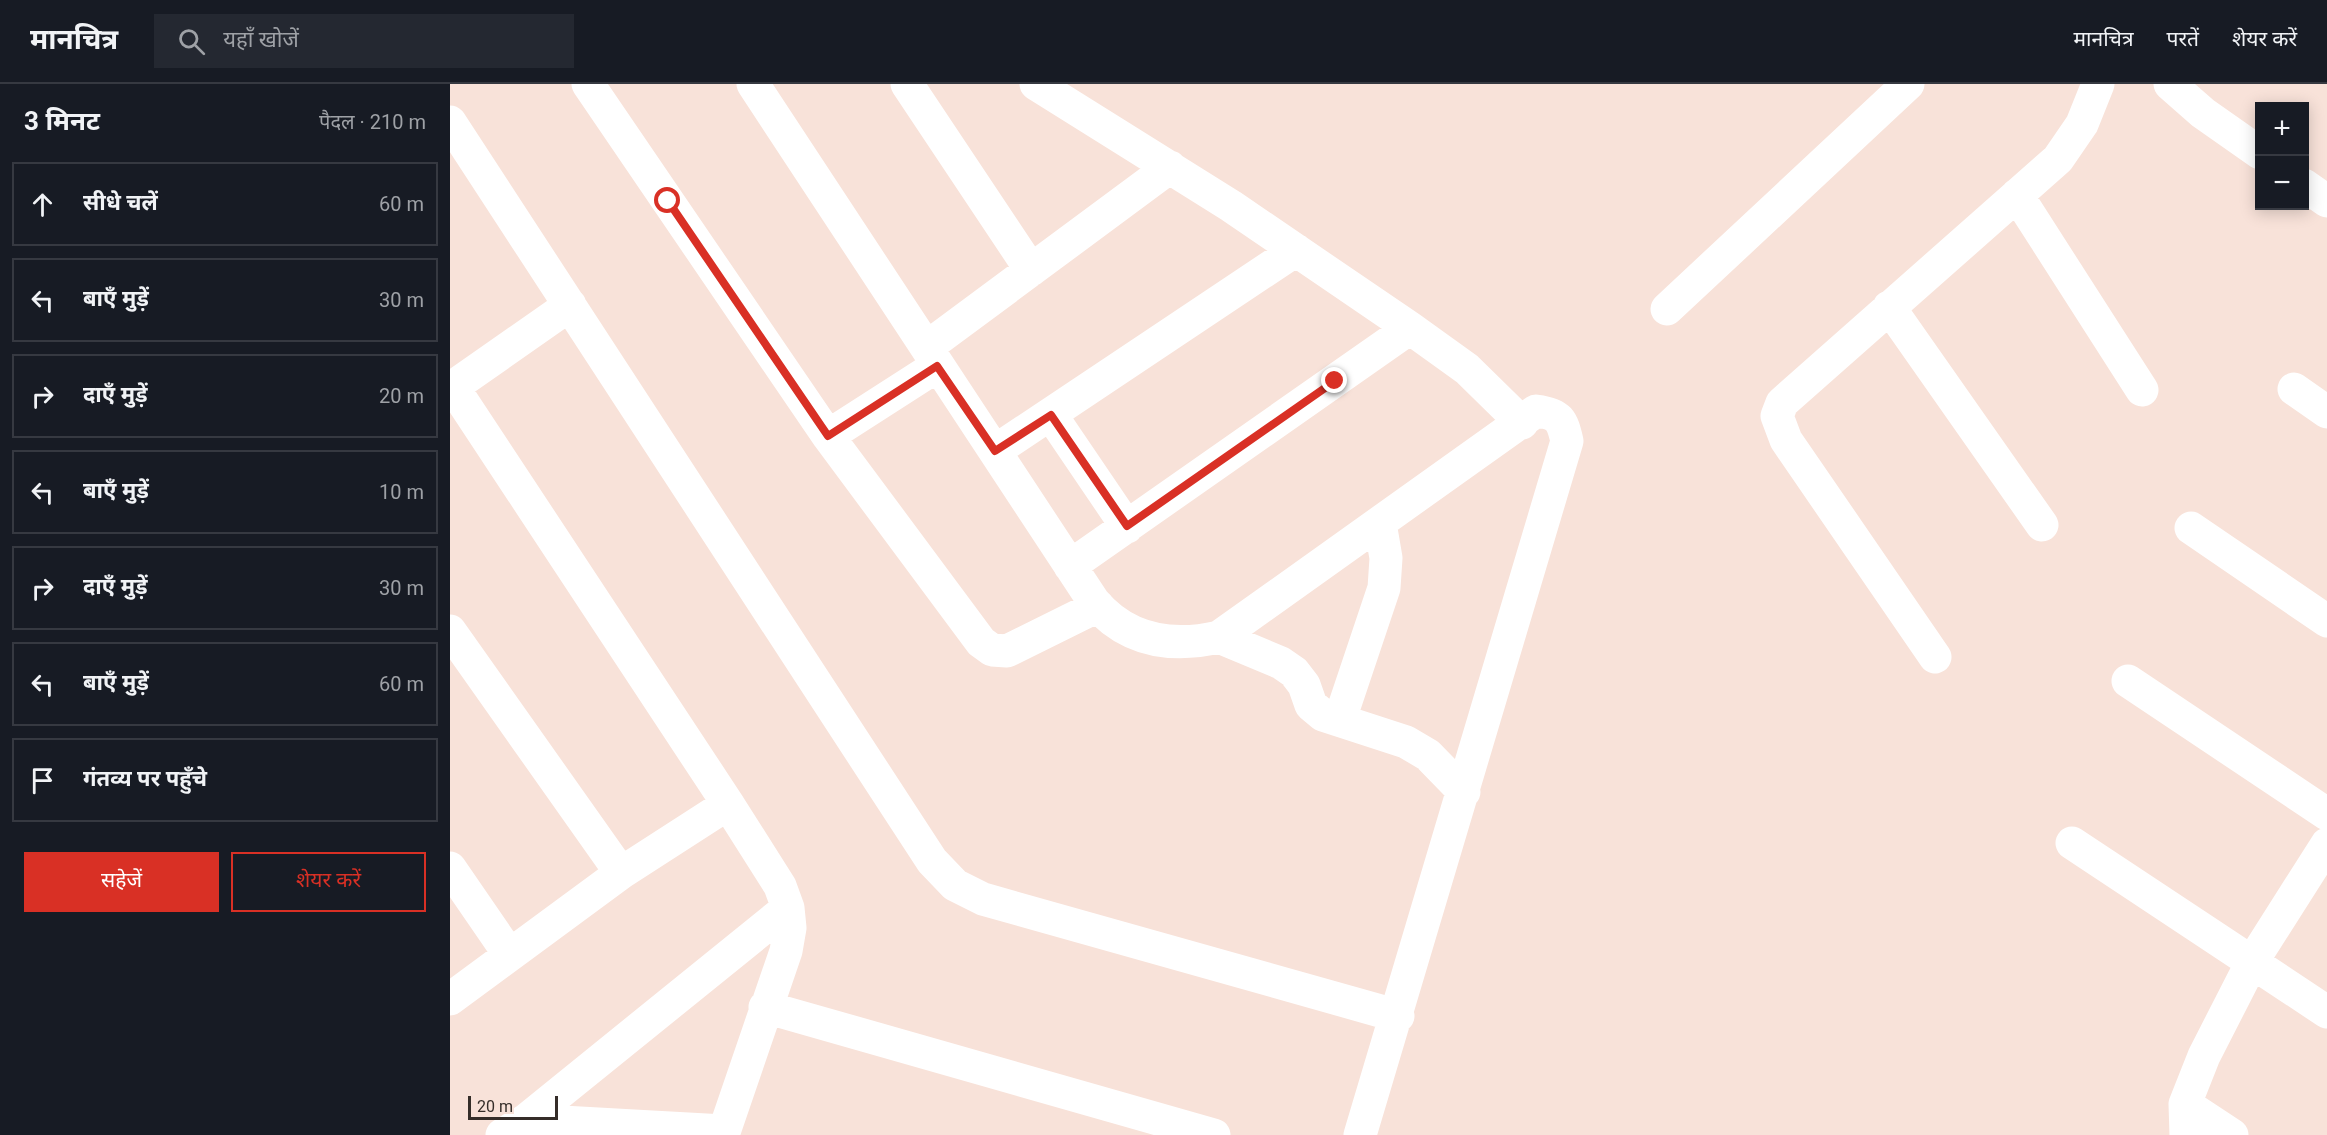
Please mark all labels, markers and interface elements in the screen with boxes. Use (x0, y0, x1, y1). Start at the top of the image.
search box (154, 14, 574, 68)
text: मानचित्र (30, 23, 118, 56)
icon: search (175, 25, 208, 58)
text: यहाँ खोजें (223, 27, 299, 52)
text: मानचित्र (2073, 27, 2134, 51)
text: परतें (2167, 27, 2199, 51)
text: शेयर करें (2232, 27, 2297, 51)
map controls (2255, 102, 2309, 210)
button: + (2255, 102, 2309, 156)
text: 3 मिनट (24, 106, 100, 136)
text: पैदल · 210 m (319, 110, 426, 134)
button: − (2255, 156, 2309, 210)
route start (654, 187, 680, 213)
icon: ahead (26, 188, 59, 221)
text: सीधे चलें (83, 190, 158, 215)
text: 60 m (379, 192, 424, 216)
icon: left (26, 284, 59, 317)
text: बाएँ मुड़ें (83, 286, 149, 311)
text: 30 m (379, 288, 424, 312)
route end (1321, 367, 1347, 393)
icon: right (26, 380, 59, 413)
text: दाएँ मुड़ें (83, 382, 148, 407)
text: 20 m (379, 384, 424, 408)
icon: left (26, 476, 59, 509)
text: बाएँ मुड़ें (83, 478, 149, 503)
text: 10 m (379, 480, 424, 504)
icon: right (26, 572, 59, 605)
text: दाएँ मुड़ें (83, 574, 148, 599)
text: 30 m (379, 576, 424, 600)
icon: left (26, 668, 59, 701)
text: बाएँ मुड़ें (83, 670, 149, 695)
text: 60 m (379, 672, 424, 696)
icon: arrive (26, 764, 59, 797)
text: गंतव्य पर पहुँचे (83, 766, 207, 791)
button: सहेजें (24, 852, 219, 912)
button: शेयर करें (231, 852, 426, 912)
scale bar (468, 1093, 558, 1120)
text: 20 m (477, 1097, 513, 1116)

